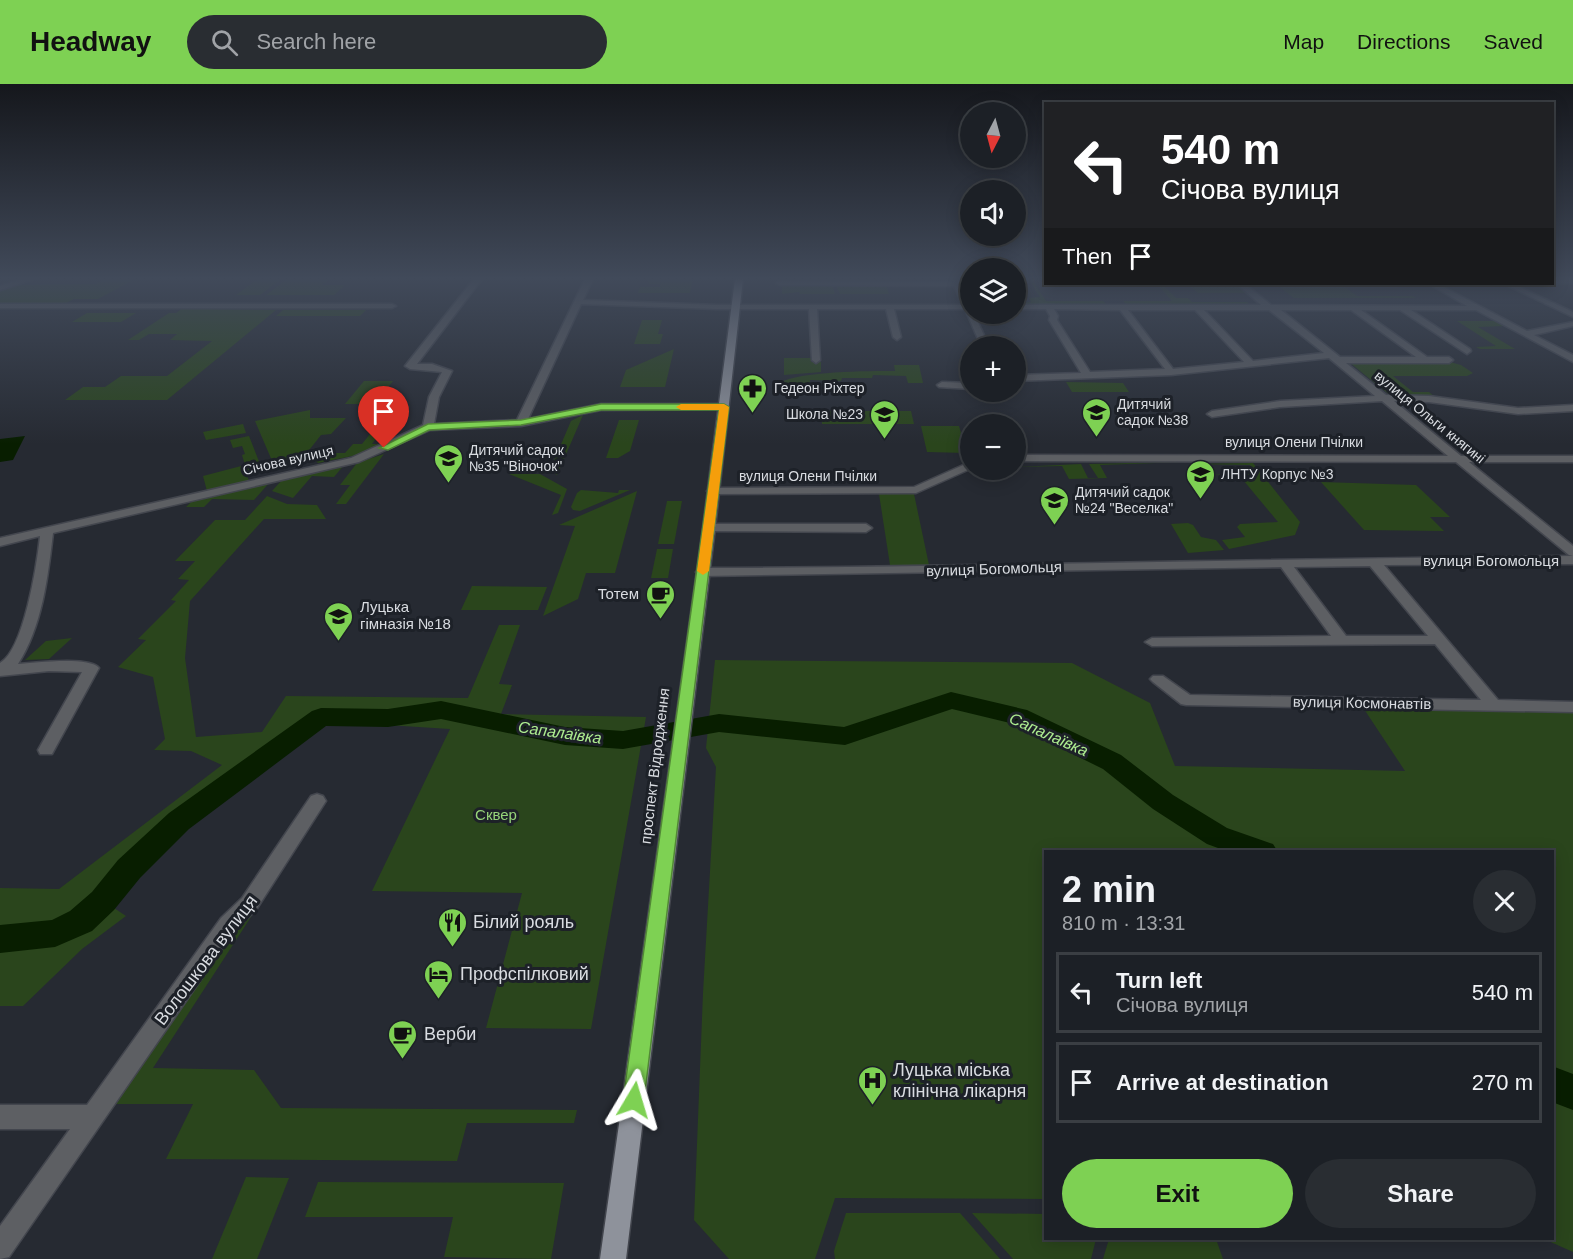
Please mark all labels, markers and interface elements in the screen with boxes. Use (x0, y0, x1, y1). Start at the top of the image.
search box (187, 15, 607, 69)
text: Headway (30, 26, 151, 57)
icon: search (208, 26, 241, 59)
text: Search here (256, 29, 376, 54)
text: Map (1283, 30, 1324, 53)
text: Directions (1357, 30, 1450, 53)
text: Saved (1483, 30, 1543, 53)
north arrow (960, 102, 1026, 168)
map controls (960, 102, 1026, 480)
icon: left (1062, 126, 1140, 204)
text: 540 m (1161, 126, 1280, 173)
text: Січова вулиця (1161, 175, 1340, 205)
button: sound (960, 180, 1026, 246)
icon: arrive (1124, 240, 1157, 273)
text: Then (1062, 244, 1112, 269)
button: layers (960, 258, 1026, 324)
button: + (960, 336, 1026, 402)
street label: вулиця Ольги княгині (1372, 368, 1488, 466)
pharmacy icon: Гедеон Ріхтер (737, 372, 769, 414)
place label: Гедеон Ріхтер (774, 380, 865, 396)
pin (358, 386, 409, 448)
icon: arrive (367, 395, 400, 428)
school or university icon: Дитячий садок №38 (1080, 396, 1112, 438)
place label: Дитячий садок №38 (1117, 396, 1189, 428)
school or university icon: Школа №23 (868, 398, 900, 440)
place label: Школа №23 (786, 406, 863, 422)
button: − (960, 414, 1026, 480)
street label: вулиця Олени Пчілки (1225, 434, 1363, 450)
street label: Січова вулиця (241, 442, 335, 478)
school or university icon: Дитячий садок №35 "Віночок" (432, 442, 464, 484)
place label: Дитячий садок №35 "Віночок" (469, 442, 565, 474)
school or university icon: ЛНТУ Корпус №3 (1184, 458, 1216, 500)
place label: ЛНТУ Корпус №3 (1221, 466, 1334, 482)
street label: вулиця Олени Пчілки (739, 468, 877, 484)
school or university icon: Дитячий садок №24 "Веселка" (1038, 484, 1070, 526)
place label: Дитячий садок №24 "Веселка" (1075, 484, 1173, 516)
street label: вулиця Богомольця (1423, 552, 1559, 569)
street label: вулиця Богомольця (926, 558, 1062, 579)
cafe icon: Тотем (644, 578, 676, 620)
place label: Тотем (598, 585, 639, 602)
place label: Луцька гімназія №18 (360, 598, 451, 632)
school or university icon: Луцька гімназія №18 (323, 600, 355, 642)
street label: проспект Відродження (637, 687, 672, 845)
street label: вулиця Космонавтів (1293, 693, 1431, 712)
water label: Сапалаївка (1007, 710, 1091, 759)
water label: Сапалаївка (517, 718, 603, 747)
park label: Сквер (475, 806, 517, 823)
text: 2 min (1062, 869, 1156, 910)
button: close (1473, 870, 1536, 933)
street label: Волошкова вулиця (151, 891, 261, 1029)
restaurant icon: Білий рояль (436, 906, 468, 948)
place label: Білий рояль (473, 912, 574, 932)
text: 810 m · 13:31 (1062, 912, 1185, 934)
hotel icon: Профспілковий (423, 958, 455, 1000)
place label: Профспілковий (460, 964, 589, 984)
text: Turn left (1116, 968, 1202, 993)
icon: left (1065, 976, 1098, 1009)
text: 540 m (1472, 980, 1533, 1005)
text: Січова вулиця (1116, 994, 1248, 1016)
cafe icon: Верби (387, 1018, 419, 1060)
place label: Верби (424, 1024, 476, 1044)
place label: Луцька міська клінічна лікарня (893, 1060, 1026, 1101)
hospital icon: Луцька міська клінічна лікарня (856, 1064, 888, 1106)
icon: arrive (1065, 1066, 1098, 1099)
position arrow (602, 1068, 666, 1132)
text: Arrive at destination (1116, 1070, 1329, 1095)
text: 270 m (1472, 1070, 1533, 1095)
button: Exit (1062, 1159, 1293, 1228)
button: Share (1305, 1159, 1536, 1228)

